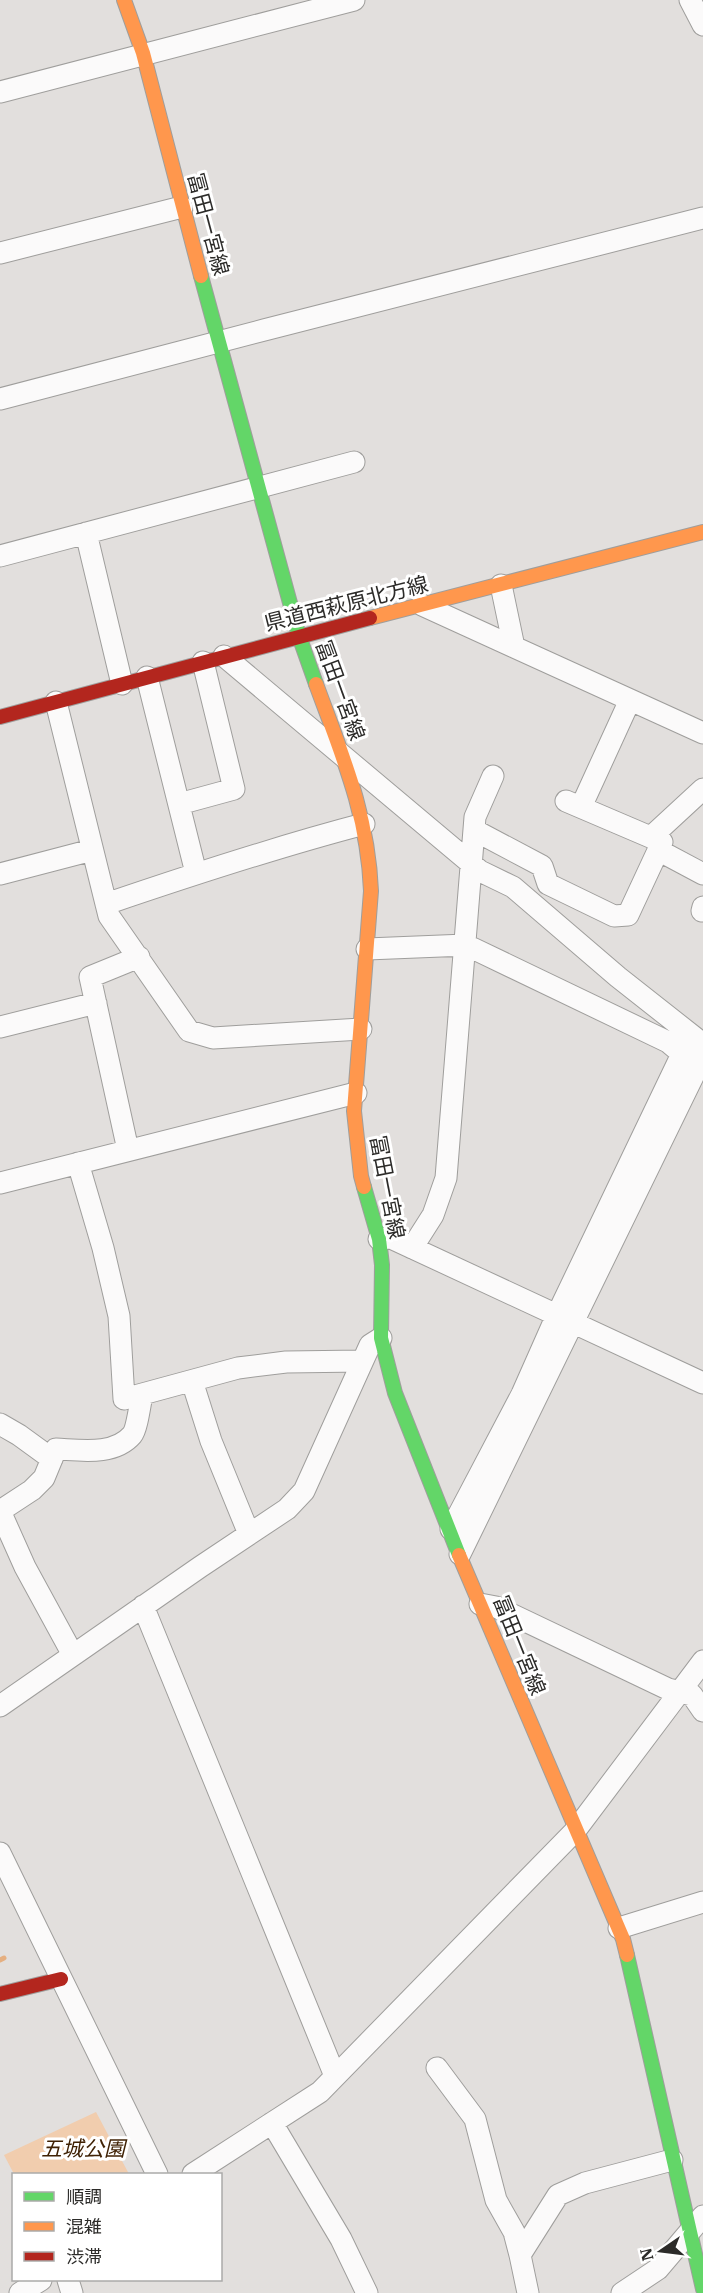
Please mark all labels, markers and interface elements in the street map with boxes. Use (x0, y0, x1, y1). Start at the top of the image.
street label: 冨田一宮線 (182, 170, 236, 278)
street label: 県道西萩原北方線 (261, 569, 431, 637)
street label: 冨田一宮線 (310, 636, 372, 744)
street label: 冨田一宮線 (364, 1133, 412, 1241)
street label: 冨田一宮線 (487, 1591, 553, 1699)
park label: 五城公園 (41, 2134, 128, 2162)
legend (12, 2173, 222, 2281)
text: 順調 (66, 2185, 102, 2208)
text: 混雑 (66, 2215, 102, 2238)
north arrow (631, 2221, 691, 2281)
text: 渋滞 (66, 2245, 102, 2268)
text: N (635, 2246, 658, 2263)

